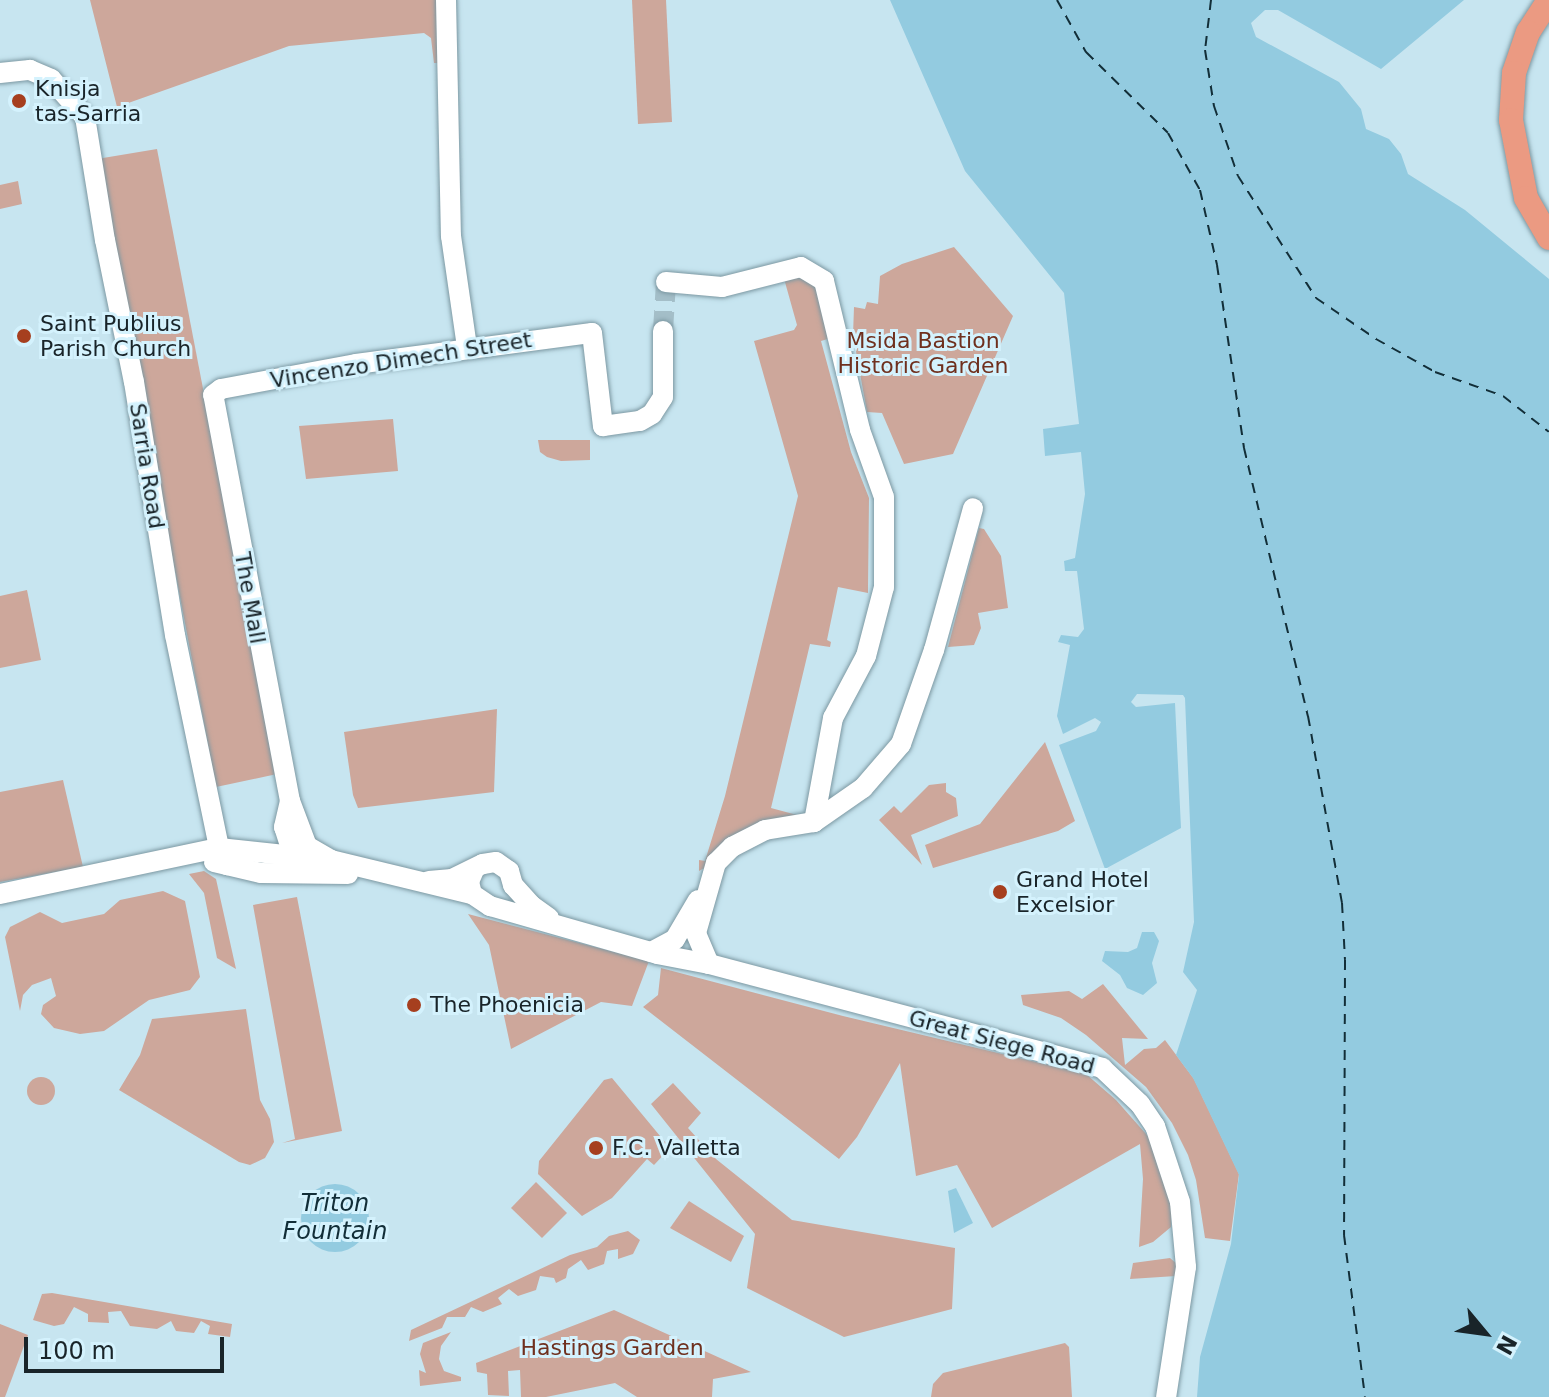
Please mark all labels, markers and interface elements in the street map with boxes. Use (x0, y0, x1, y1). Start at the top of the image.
place label: Knisja tas-Sarria (35, 75, 141, 126)
marker: Knisja tas-Sarria (10, 92, 28, 110)
place label: Saint Publius Parish Church (40, 310, 191, 362)
street label: Vincenzo Dimech Street (269, 326, 533, 394)
marker: Saint Publius Parish Church (15, 327, 33, 345)
park label: Msida Bastion Historic Garden (837, 327, 1009, 378)
street label: Sarria Road (124, 401, 170, 531)
street label: The Mall (229, 550, 271, 646)
place label: Grand Hotel Excelsior (1016, 866, 1149, 918)
marker: Grand Hotel Excelsior (991, 883, 1009, 901)
place label: The Phoenicia (430, 992, 584, 1018)
marker: The Phoenicia (405, 996, 423, 1014)
street label: Great Siege Road (906, 1004, 1098, 1080)
place label: F.C. Valletta (612, 1135, 741, 1161)
marker: F.C. Valletta (587, 1139, 605, 1157)
water label: Triton Fountain (283, 1190, 387, 1246)
north arrow (1445, 1293, 1525, 1373)
scale bar (28, 1321, 228, 1371)
text: N (1491, 1331, 1522, 1359)
park label: Hastings Garden (520, 1335, 704, 1361)
text: 100 m (38, 1337, 115, 1365)

